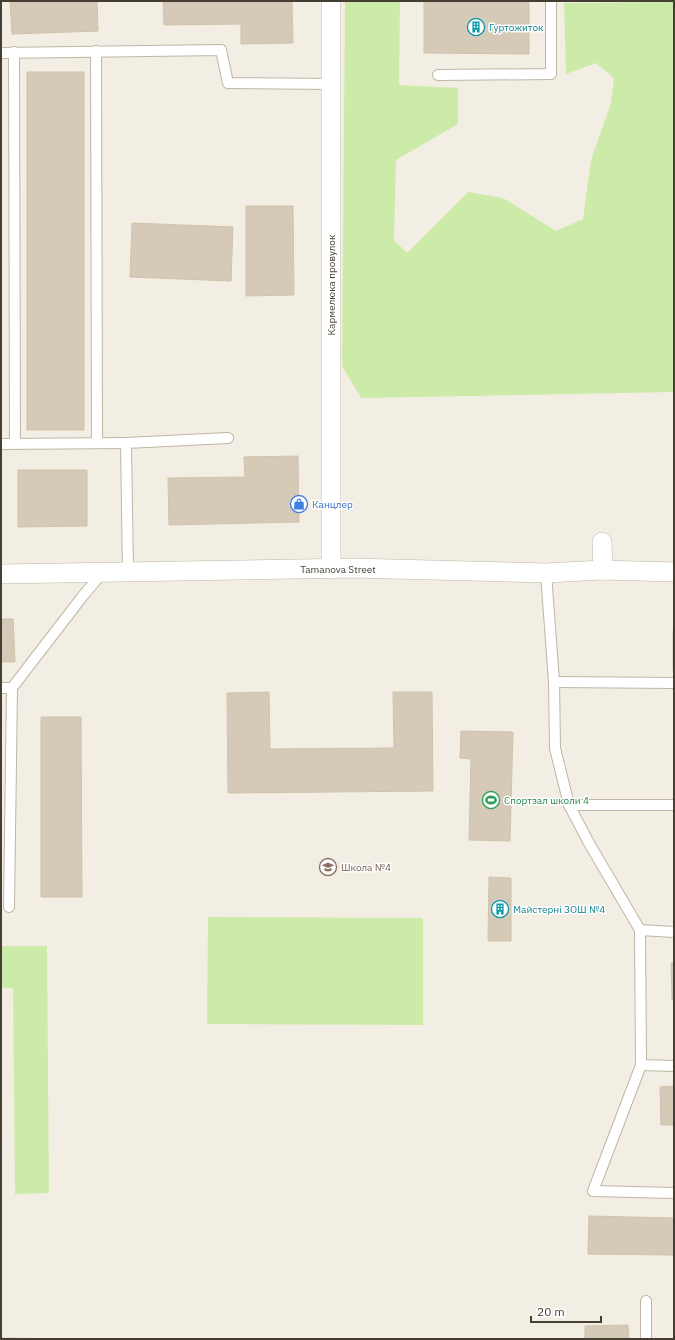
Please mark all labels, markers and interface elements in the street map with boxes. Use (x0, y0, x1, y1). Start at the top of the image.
building icon: Гуртожиток (466, 17, 486, 37)
place label: Гуртожиток (489, 21, 544, 34)
street label: Кармелюка провулок (325, 234, 338, 335)
shop icon: Канцлер (289, 494, 309, 514)
place label: Канцлер (312, 498, 353, 511)
street label: Tamanova Street (300, 563, 376, 576)
sports icon: Спортзал школи 4 (481, 790, 501, 810)
place label: Спортзал школи 4 (504, 794, 589, 807)
school or university icon: Школа №4 (318, 857, 338, 877)
place label: Школа №4 (341, 861, 391, 874)
building icon: Майстерні ЗОШ №4 (490, 899, 510, 919)
place label: Майстерні ЗОШ №4 (513, 903, 605, 916)
scale bar (531, 1298, 601, 1324)
text: 20 m (537, 1304, 565, 1319)

